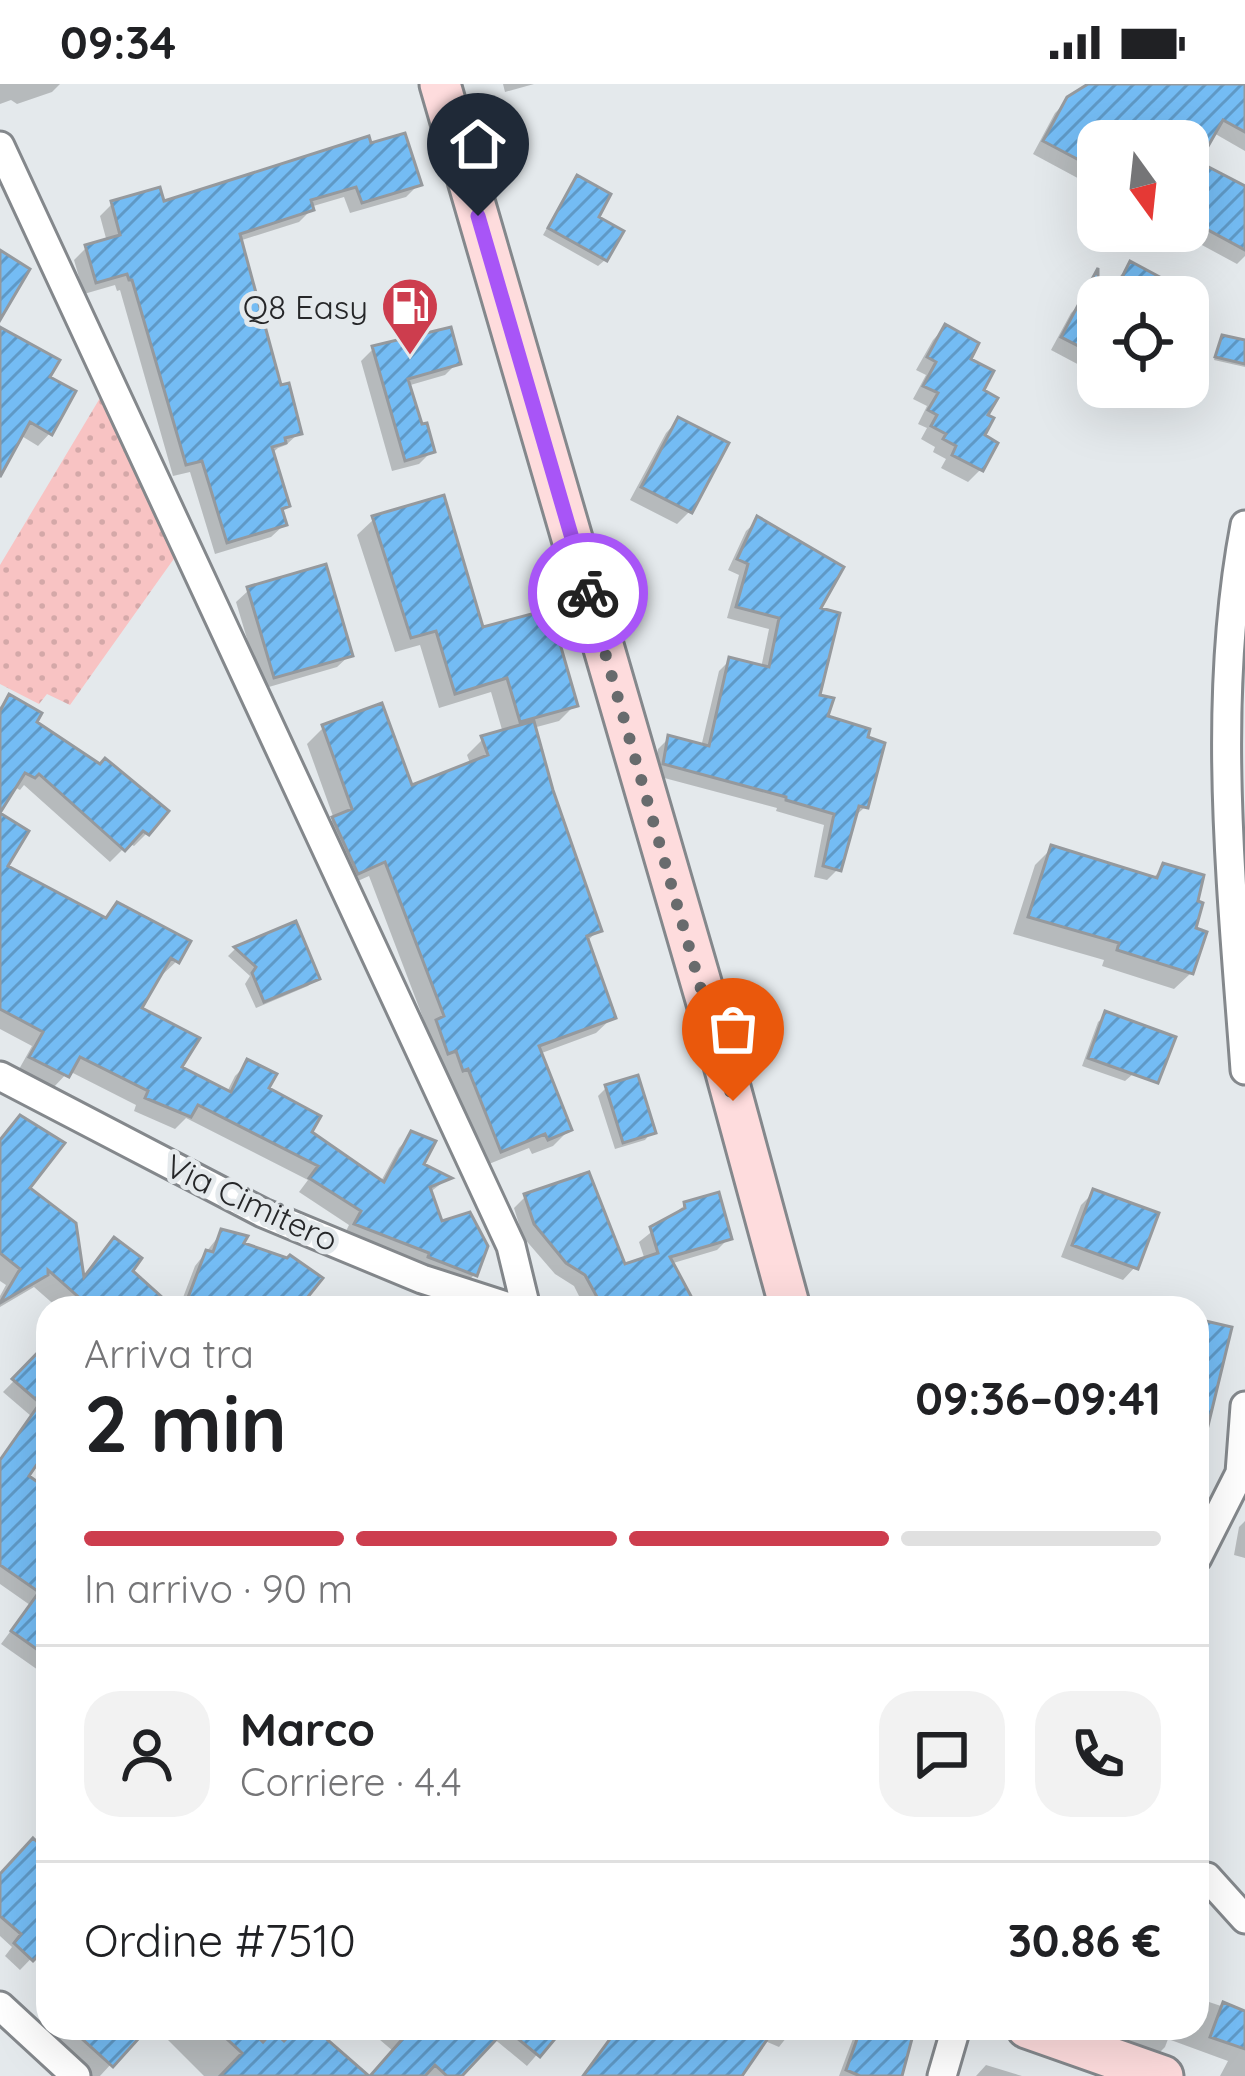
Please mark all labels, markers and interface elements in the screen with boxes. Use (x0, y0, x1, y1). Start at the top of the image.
text: 09:34 (60, 14, 176, 70)
pin (427, 93, 529, 216)
icon: home (445, 111, 511, 177)
north arrow (1077, 120, 1209, 252)
map controls (1077, 120, 1209, 408)
fuel station icon: Q8 Easy (379, 275, 441, 357)
button: locate (1077, 276, 1209, 408)
place label: Q8 Easy (243, 286, 368, 327)
courier (528, 533, 648, 653)
icon: bike (555, 560, 621, 626)
pin (682, 978, 784, 1101)
icon: bag (700, 996, 766, 1062)
street label: Via Cimitero (159, 1144, 345, 1260)
text: Arriva tra (84, 1329, 254, 1378)
text: 09:36–09:41 (915, 1370, 1161, 1426)
text: 2 min (84, 1374, 287, 1472)
text: In arrivo · 90 m (84, 1564, 353, 1613)
button: person (84, 1691, 210, 1817)
button: chat (879, 1691, 1005, 1817)
button: phone (1035, 1691, 1161, 1817)
text: Marco (240, 1701, 375, 1757)
text: Corriere · 4.4 (240, 1757, 462, 1806)
text: Ordine #7510 (84, 1912, 356, 1968)
text: 30.86 € (1008, 1912, 1161, 1968)

